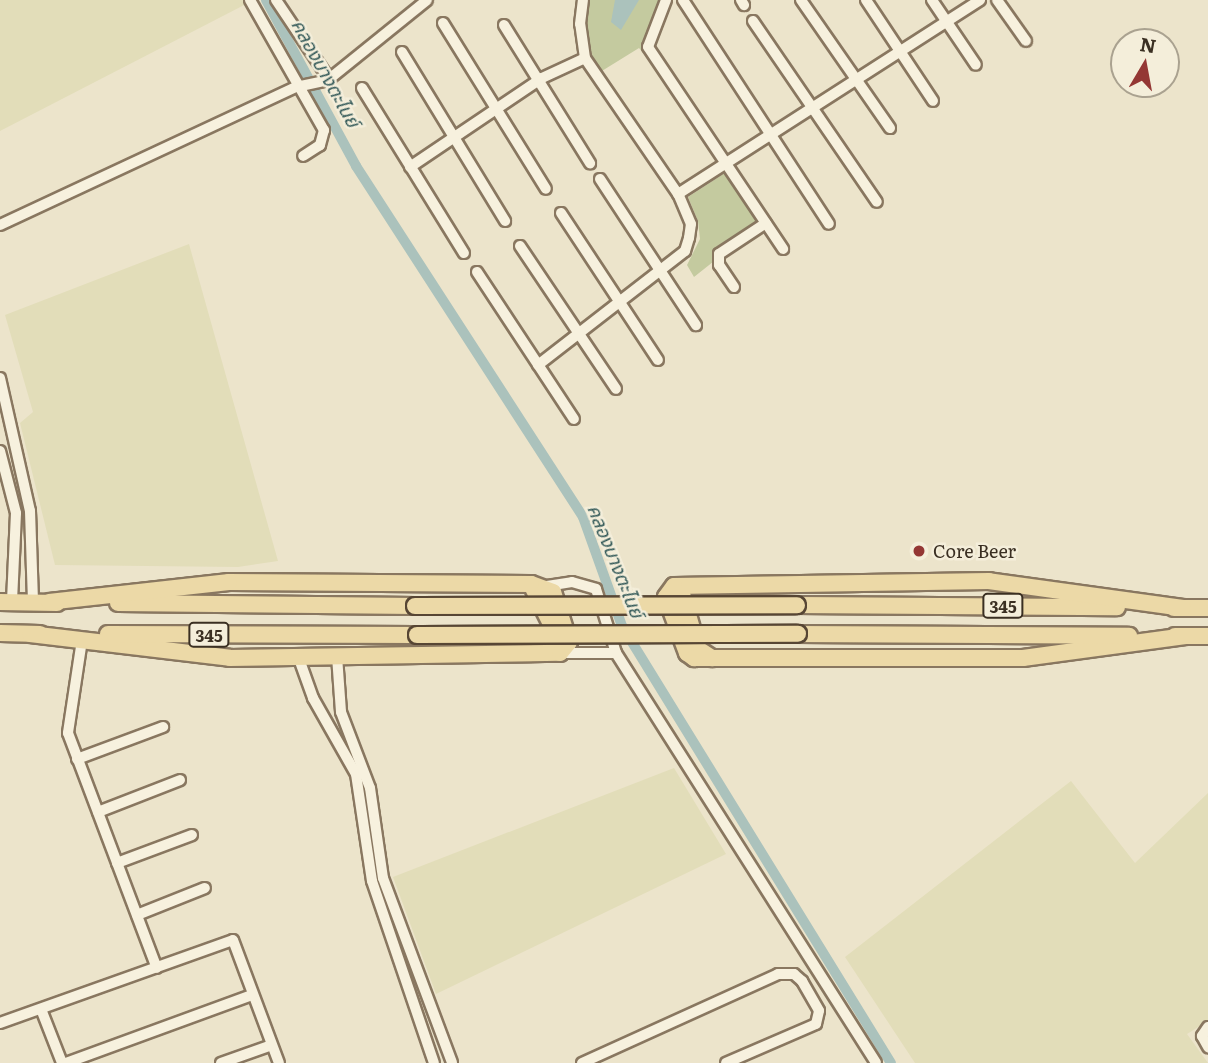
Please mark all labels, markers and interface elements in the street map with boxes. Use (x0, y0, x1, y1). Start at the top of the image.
water label: คลองบางตะไนย์ (287, 15, 365, 131)
north arrow (1110, 28, 1180, 98)
text: N (1138, 29, 1159, 59)
water label: คลองบางตะไนย์ (583, 501, 649, 621)
place label: Core Beer (933, 540, 1016, 562)
marker: Core Beer (911, 543, 927, 559)
road number: 345 (982, 594, 1024, 618)
road number: 345 (188, 622, 230, 648)

